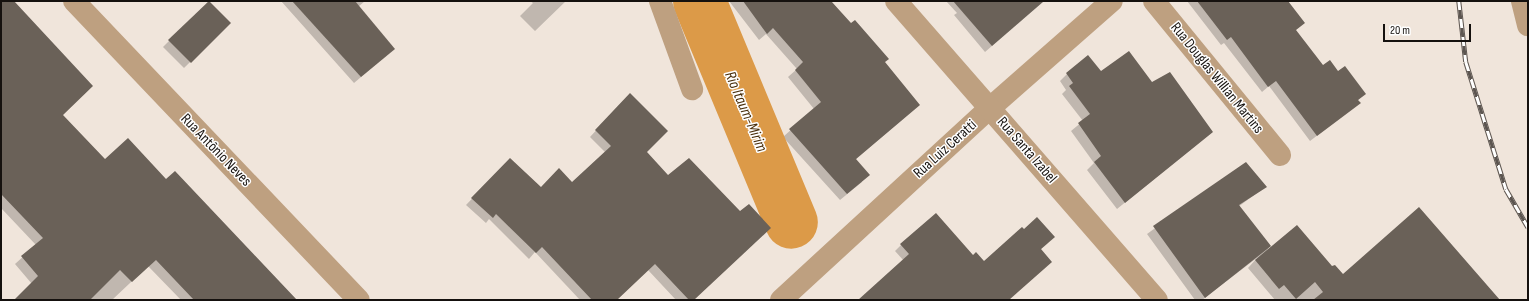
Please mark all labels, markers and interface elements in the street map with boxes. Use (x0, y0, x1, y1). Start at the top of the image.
scale bar (1385, 16, 1473, 42)
street label: Rua Douglas Willian Martins (1167, 19, 1267, 137)
text: 20 m (1390, 23, 1410, 38)
water label: Rio Itaum-Mirim (719, 69, 771, 155)
street label: Rua Antônio Neves (177, 110, 255, 190)
street label: Rua Santa Izabel (993, 113, 1061, 187)
street label: Rua Luiz Ceratti (910, 116, 980, 182)

